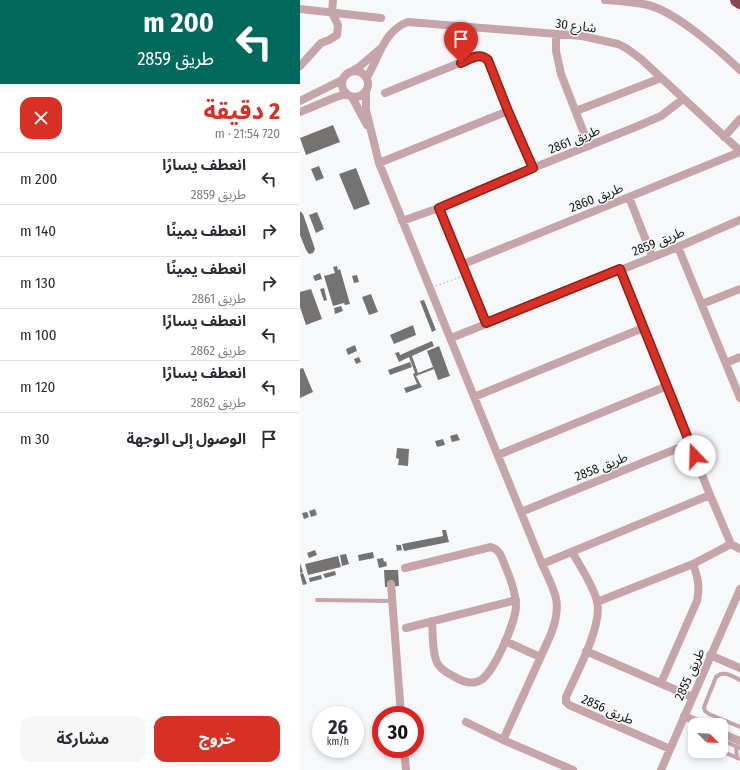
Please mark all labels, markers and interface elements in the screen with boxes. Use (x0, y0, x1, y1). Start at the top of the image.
text: 200 m (143, 6, 214, 39)
icon: left (228, 16, 280, 68)
street label: شارع 30 (554, 16, 597, 38)
pin (444, 22, 478, 63)
icon: arrive (450, 28, 472, 50)
text: طريق 2859 (137, 48, 214, 70)
button: close (20, 97, 62, 139)
text: 2 دقيقة (203, 97, 280, 125)
street label: طريق 2861 (546, 122, 603, 157)
text: 720 m · 21:54 (215, 126, 280, 141)
text: انعطف يسارًا (162, 156, 246, 174)
icon: left (258, 168, 280, 190)
text: 200 m (20, 170, 57, 188)
street label: طريق 2860 (567, 180, 626, 216)
text: طريق 2859 (191, 187, 246, 202)
icon: right (258, 220, 280, 242)
text: 140 m (20, 222, 56, 240)
text: انعطف يمينًا (166, 222, 246, 240)
street label: طريق 2859 (630, 224, 687, 260)
text: انعطف يمينًا (166, 260, 246, 278)
icon: right (258, 272, 280, 294)
text: 130 m (20, 274, 56, 292)
text: طريق 2861 (192, 291, 246, 306)
text: انعطف يسارًا (162, 312, 246, 330)
icon: left (258, 324, 280, 346)
text: 100 m (20, 326, 57, 344)
text: طريق 2862 (191, 343, 246, 358)
text: انعطف يسارًا (162, 364, 246, 382)
icon: left (258, 376, 280, 398)
text: 120 m (20, 378, 55, 396)
text: طريق 2862 (191, 395, 246, 410)
icon: arrive (258, 428, 280, 450)
text: 30 m (20, 430, 50, 448)
text: الوصول إلى الوجهة (126, 430, 246, 448)
position arrow (674, 435, 716, 477)
street label: طريق 2858 (573, 449, 630, 485)
street label: طريق 2855 (671, 646, 709, 703)
street label: طريق 2856 (579, 691, 636, 729)
speed limit sign: 30 (372, 706, 424, 758)
text: 26 (328, 715, 348, 739)
button: مشاركة (20, 716, 146, 762)
button: خروج (154, 716, 280, 762)
north arrow (688, 718, 728, 758)
map controls (688, 718, 728, 758)
text: km/h (327, 736, 349, 748)

